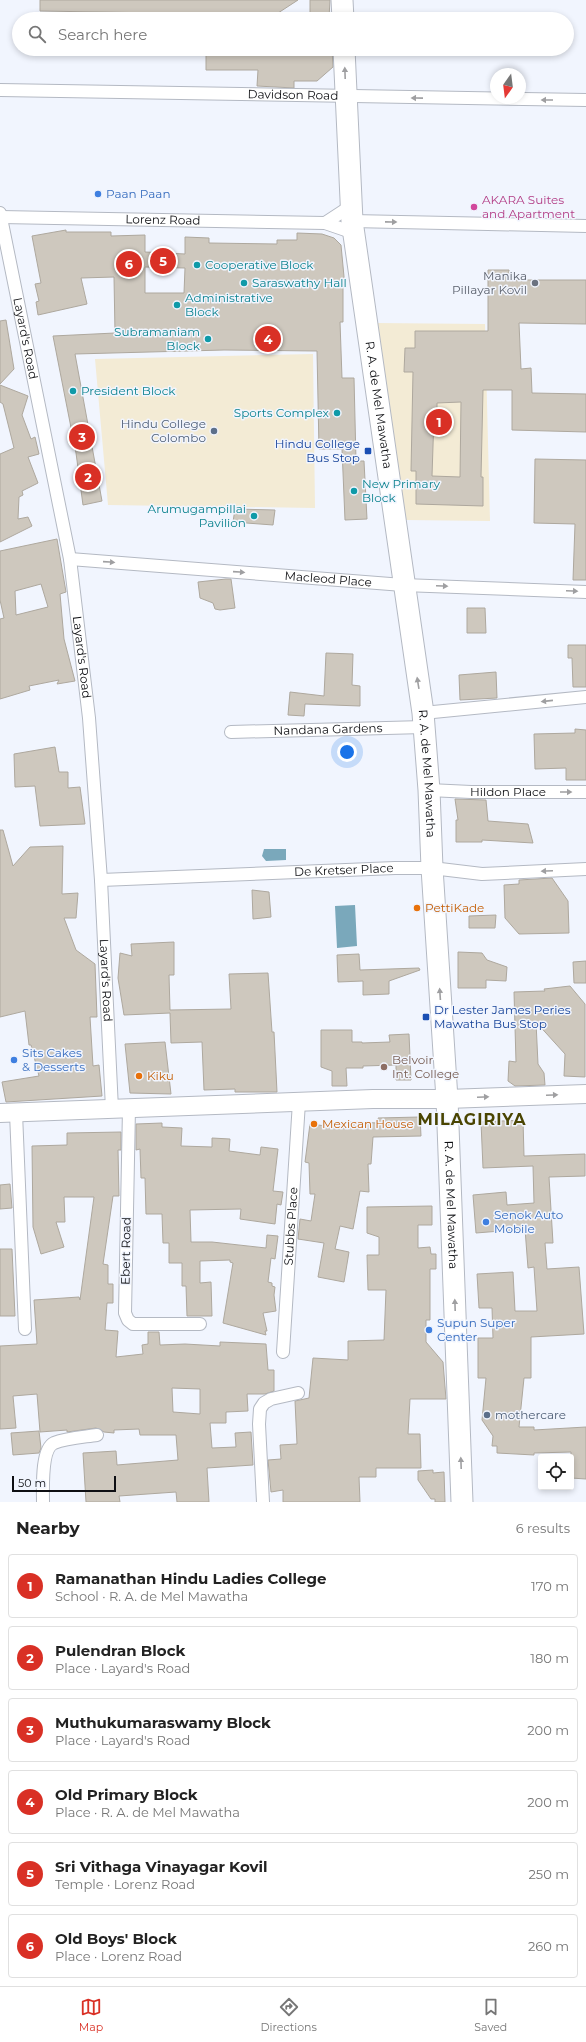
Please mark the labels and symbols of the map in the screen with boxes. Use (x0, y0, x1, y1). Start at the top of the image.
one-way arrow (342, 66, 348, 79)
north arrow (490, 68, 526, 104)
street label: Davidson Road (247, 86, 339, 103)
one-way arrow (410, 95, 423, 101)
one-way arrow (540, 97, 553, 103)
place label: Paan Paan (106, 186, 171, 201)
marker: Paan Paan (93, 189, 103, 199)
place label: AKARA Suites and Apartment (482, 192, 575, 221)
marker: AKARA Suites and Apartment (469, 202, 479, 212)
street label: Lorenz Road (125, 211, 201, 228)
one-way arrow (385, 219, 398, 225)
pin: 5 (150, 246, 176, 276)
pin: 6 (116, 249, 142, 279)
place label: Cooperative Block (205, 257, 314, 272)
marker: Cooperative Block (192, 260, 202, 270)
place label: Manika Pillayar Kovil (452, 268, 527, 297)
place label: Saraswathy Hall (252, 275, 347, 290)
marker: Saraswathy Hall (239, 278, 249, 288)
marker: Manika Pillayar Kovil (530, 278, 540, 288)
place label: Administrative Block (185, 290, 273, 319)
street label: Layard's Road (10, 296, 41, 381)
marker: Administrative Block (172, 300, 182, 310)
place label: Subramaniam Block (114, 324, 201, 353)
pin: 4 (255, 324, 281, 354)
marker: Subramaniam Block (203, 334, 213, 344)
street label: R. A. de Mel Mawatha (362, 340, 396, 470)
place label: President Block (81, 383, 176, 398)
marker: President Block (68, 386, 78, 396)
place label: Sports Complex (234, 405, 330, 420)
pin: 1 (426, 407, 452, 437)
marker: Sports Complex (332, 408, 342, 418)
place label: Hindu College Colombo (121, 416, 206, 445)
pin: 3 (69, 422, 95, 452)
marker: Hindu College Colombo (209, 426, 219, 436)
place label: Hindu College Bus Stop (275, 436, 360, 465)
marker: Hindu College Bus Stop (363, 446, 373, 456)
pin: 2 (75, 462, 101, 492)
place label: New Primary Block (362, 476, 440, 505)
marker: New Primary Block (349, 486, 359, 496)
place label: Arumugampillai Pavilion (148, 501, 246, 530)
marker: Arumugampillai Pavilion (249, 511, 259, 521)
one-way arrow (103, 559, 115, 566)
street label: Macleod Place (284, 568, 372, 590)
one-way arrow (233, 569, 245, 576)
one-way arrow (436, 583, 449, 589)
one-way arrow (566, 588, 579, 594)
street label: Layard's Road (70, 615, 95, 699)
one-way arrow (415, 677, 421, 689)
one-way arrow (541, 698, 553, 704)
street label: R. A. de Mel Mawatha (416, 709, 439, 838)
street label: Nandana Gardens (273, 720, 383, 738)
your location (337, 742, 357, 762)
street label: Hildon Place (470, 784, 546, 799)
one-way arrow (560, 789, 573, 795)
street label: De Kretser Place (294, 860, 394, 879)
one-way arrow (541, 867, 553, 874)
place label: PettiKade (425, 900, 484, 915)
marker: PettiKade (412, 903, 422, 913)
street label: Layard's Road (97, 938, 116, 1022)
one-way arrow (437, 987, 444, 1000)
place label: Dr Lester James Peries Mawatha Bus Stop (434, 1002, 571, 1031)
marker: Dr Lester James Peries Mawatha Bus Stop (421, 1012, 431, 1022)
place label: Sits Cakes & Desserts (22, 1045, 85, 1074)
place label: Belvoir Int. College (392, 1052, 459, 1081)
marker: Sits Cakes & Desserts (9, 1055, 19, 1065)
marker: Belvoir Int. College (379, 1062, 389, 1072)
place label: Kiku (147, 1068, 174, 1083)
marker: Kiku (134, 1071, 144, 1081)
one-way arrow (546, 1092, 559, 1098)
one-way arrow (477, 1094, 489, 1101)
district label: MILAGIRIYA (418, 1110, 527, 1129)
place label: Mexican House (322, 1116, 414, 1131)
marker: Mexican House (309, 1119, 319, 1129)
street label: R. A. de Mel Mawatha (442, 1140, 461, 1269)
street label: Stubbs Place (281, 1187, 301, 1266)
place label: Senok Auto Mobile (494, 1207, 563, 1236)
street label: Ebert Road (117, 1217, 134, 1285)
marker: Senok Auto Mobile (481, 1217, 491, 1227)
one-way arrow (452, 1298, 458, 1311)
place label: Supun Super Center (437, 1315, 516, 1344)
marker: Supun Super Center (424, 1325, 434, 1335)
place label: mothercare (495, 1407, 566, 1422)
marker: mothercare (482, 1410, 492, 1420)
one-way arrow (458, 1456, 464, 1469)
scale bar (12, 1474, 116, 1493)

